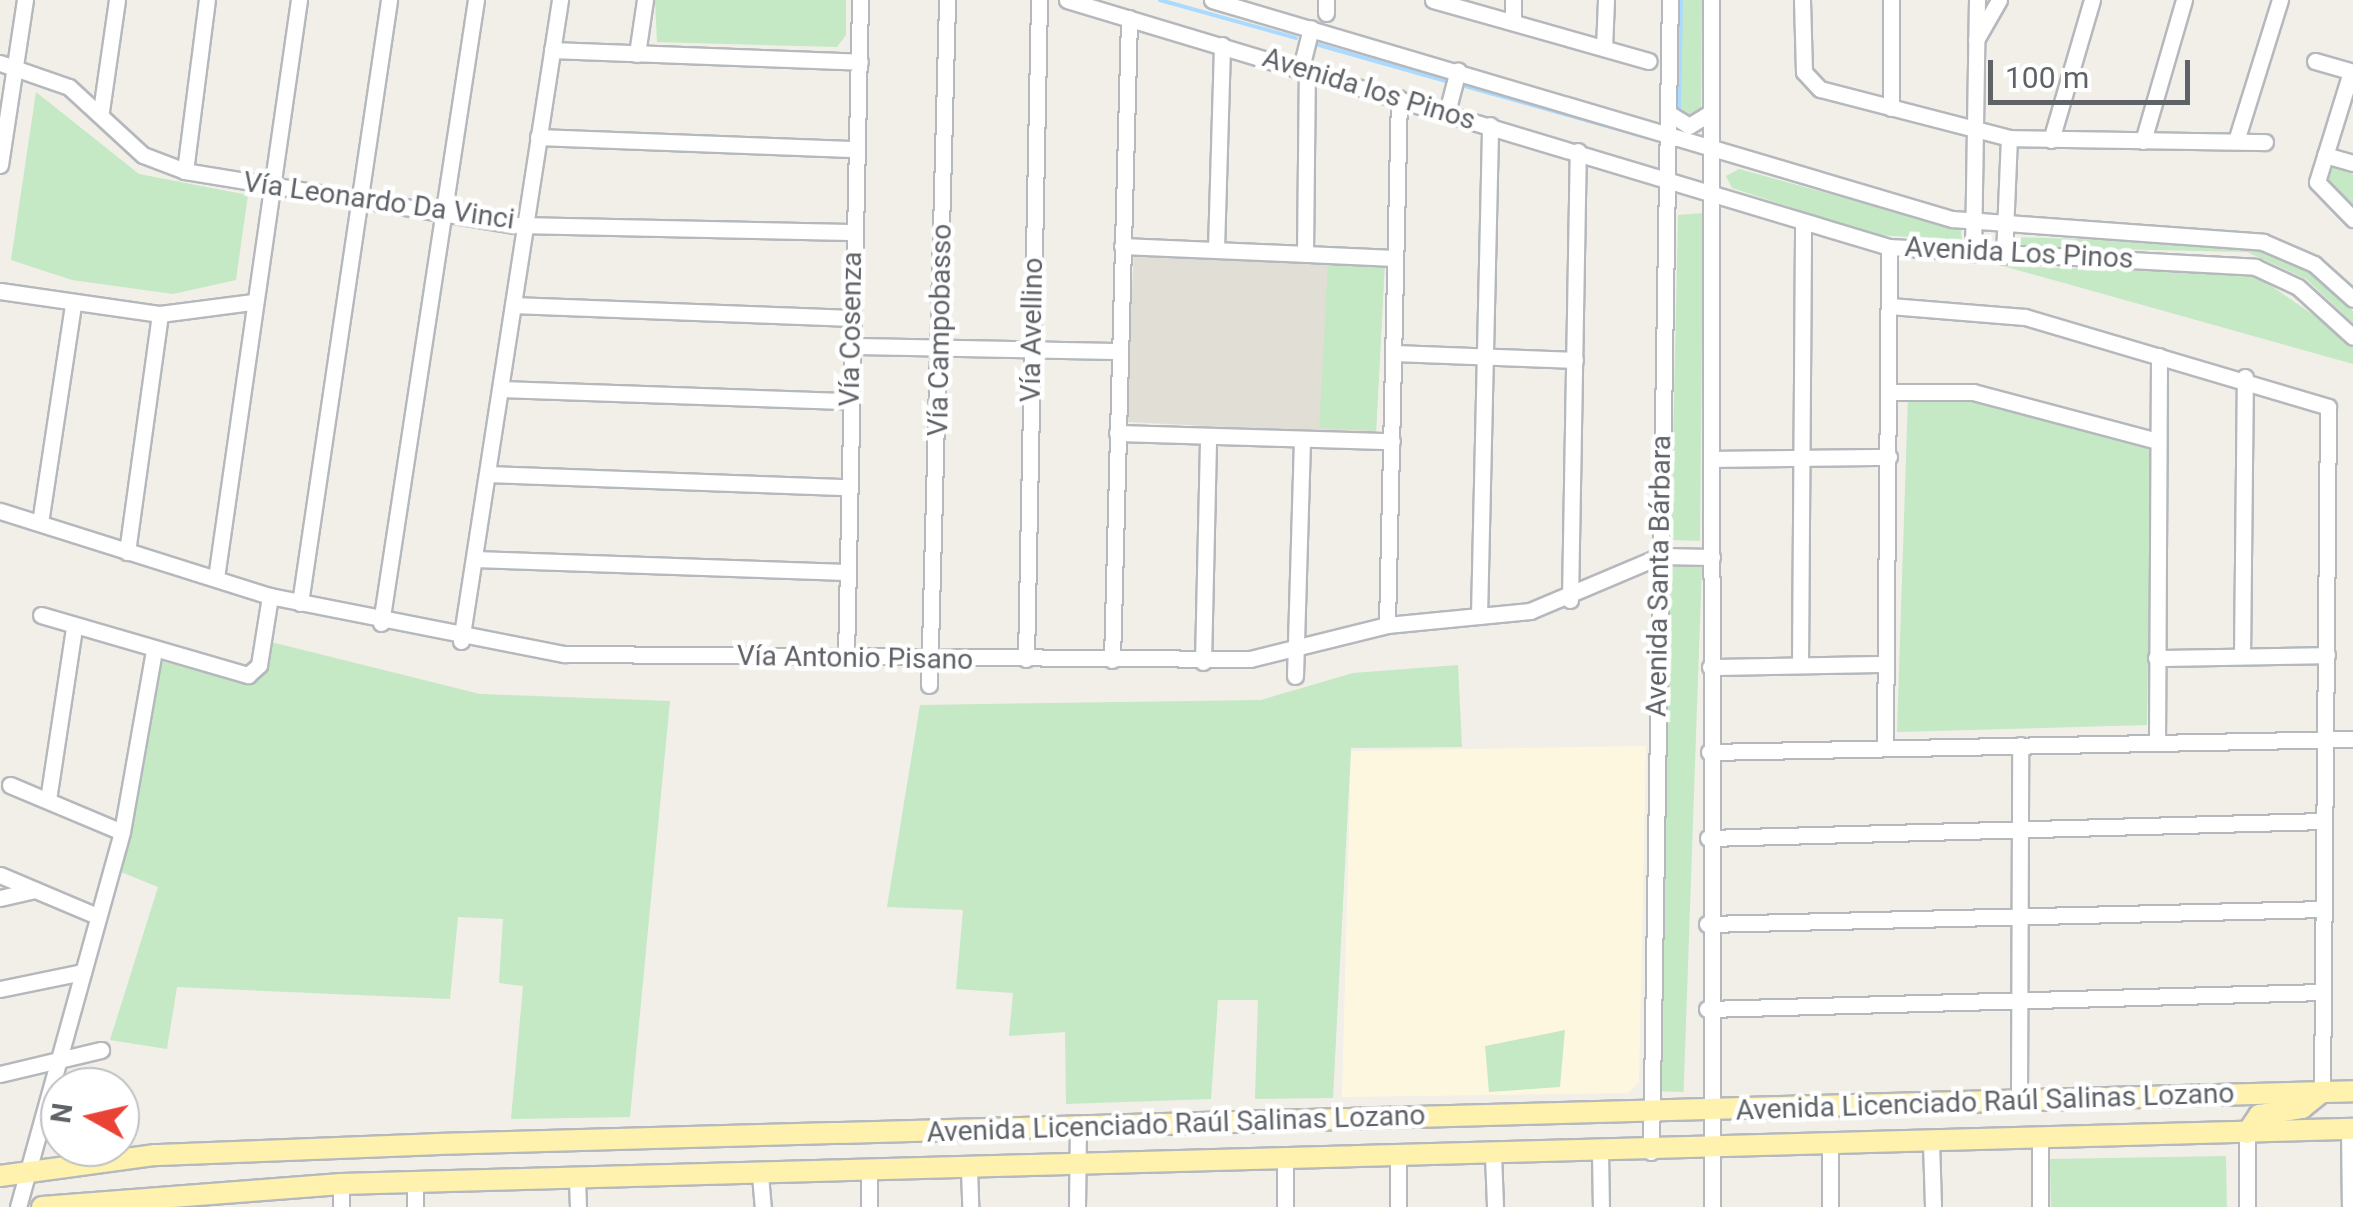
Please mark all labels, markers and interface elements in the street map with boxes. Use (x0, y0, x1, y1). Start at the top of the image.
scale bar (1993, 40, 2196, 102)
street label: Avenida los Pinos (1259, 41, 1479, 137)
text: 100 m (2005, 60, 2089, 95)
street label: Vía Leonardo Da Vinci (241, 165, 517, 237)
street label: Vía Campobasso (921, 223, 959, 437)
street label: Avenida Los Pinos (1904, 230, 2134, 276)
street label: Vía Cosenza (833, 251, 869, 407)
street label: Vía Avellino (1014, 257, 1050, 403)
street label: Avenida Santa Bárbara (1640, 435, 1678, 717)
street label: Vía Antonio Pisano (737, 639, 973, 677)
north arrow (40, 1067, 140, 1167)
street label: Avenida Licenciado Raúl Salinas Lozano (1735, 1077, 2235, 1127)
street label: Avenida Licenciado Raúl Salinas Lozano (926, 1099, 1426, 1149)
text: N (44, 1101, 79, 1125)

